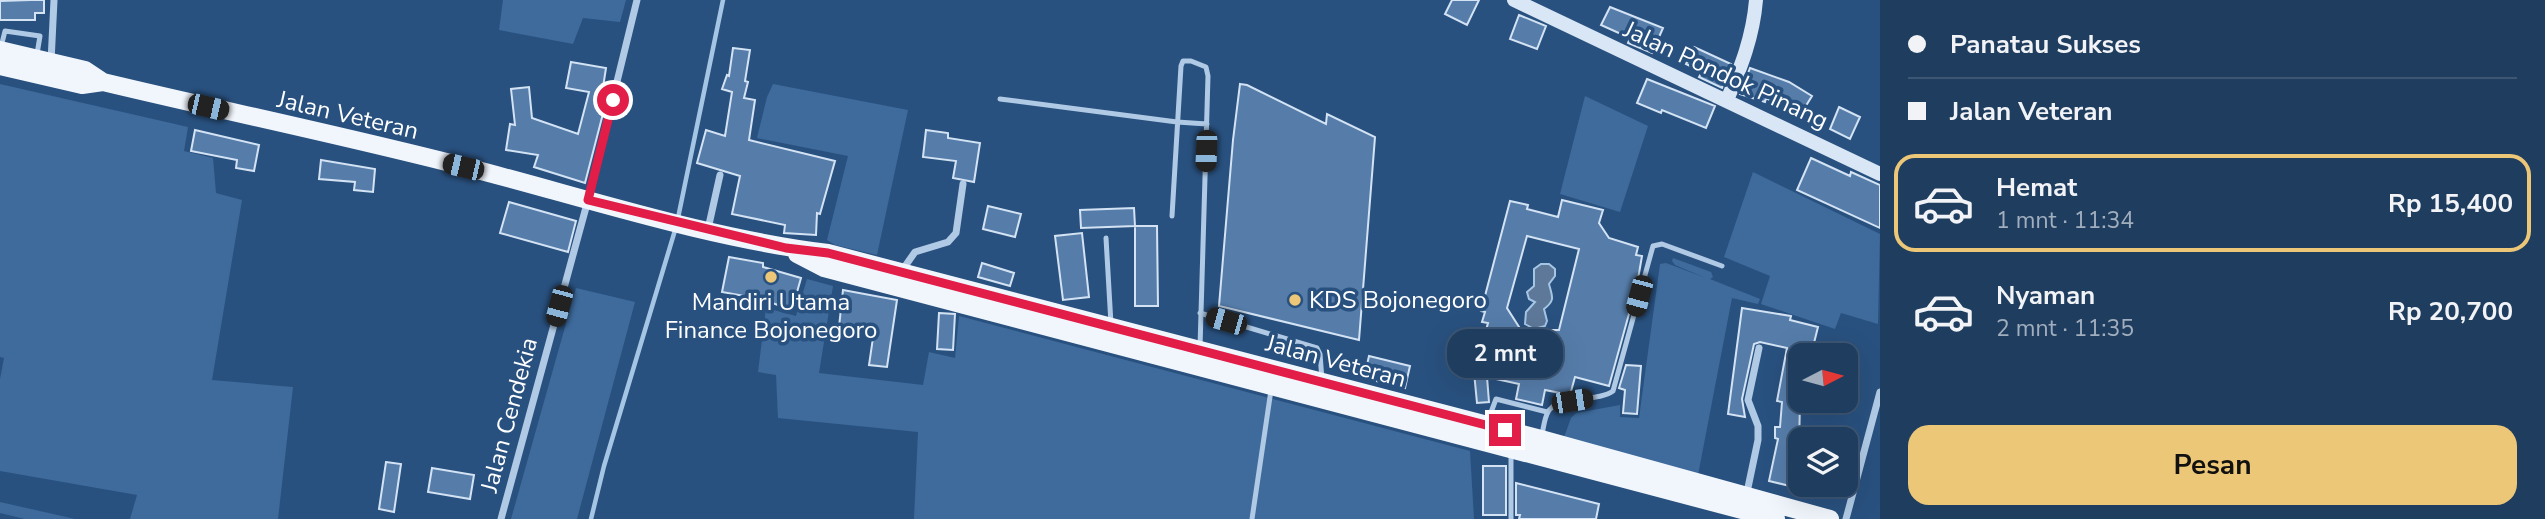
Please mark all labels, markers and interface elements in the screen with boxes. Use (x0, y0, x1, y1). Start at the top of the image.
street label: Jalan Pondok Pinang (1618, 13, 1833, 136)
text: Panatau Sukses (1950, 27, 2141, 62)
street label: Jalan Veteran (273, 83, 422, 147)
route start (597, 84, 629, 116)
car (186, 92, 231, 122)
text: Jalan Veteran (1950, 94, 2113, 129)
car (1195, 130, 1218, 172)
car (441, 152, 486, 182)
text: Hemat (1996, 170, 2077, 205)
icon: car (1912, 172, 1975, 235)
text: Rp 15,400 (2388, 186, 2513, 221)
text: 1 mnt · 11:34 (1996, 205, 2134, 236)
marker: Mandiri Utama Finance Bojonegoro (763, 269, 779, 285)
car (1624, 273, 1655, 319)
text: Nyaman (1996, 278, 2095, 313)
icon: car (1912, 280, 1975, 343)
car (544, 283, 575, 329)
place label: KDS Bojonegoro (1309, 284, 1487, 316)
place label: Mandiri Utama Finance Bojonegoro (665, 286, 877, 346)
marker: KDS Bojonegoro (1287, 292, 1303, 308)
text: Rp 20,700 (2388, 294, 2513, 329)
car (1203, 305, 1250, 337)
text: 2 mnt · 11:35 (1996, 313, 2134, 344)
street label: Jalan Veteran (1261, 327, 1410, 395)
callout: 2 mnt (1447, 328, 1563, 378)
street label: Jalan Cendekia (473, 334, 545, 497)
text: 2 mnt (1474, 338, 1536, 369)
north arrow (1788, 343, 1858, 413)
map controls (1788, 343, 1858, 497)
car (1550, 387, 1595, 415)
route end (1489, 414, 1521, 446)
button: Pesan (1908, 425, 2517, 505)
button: layers (1788, 427, 1858, 497)

